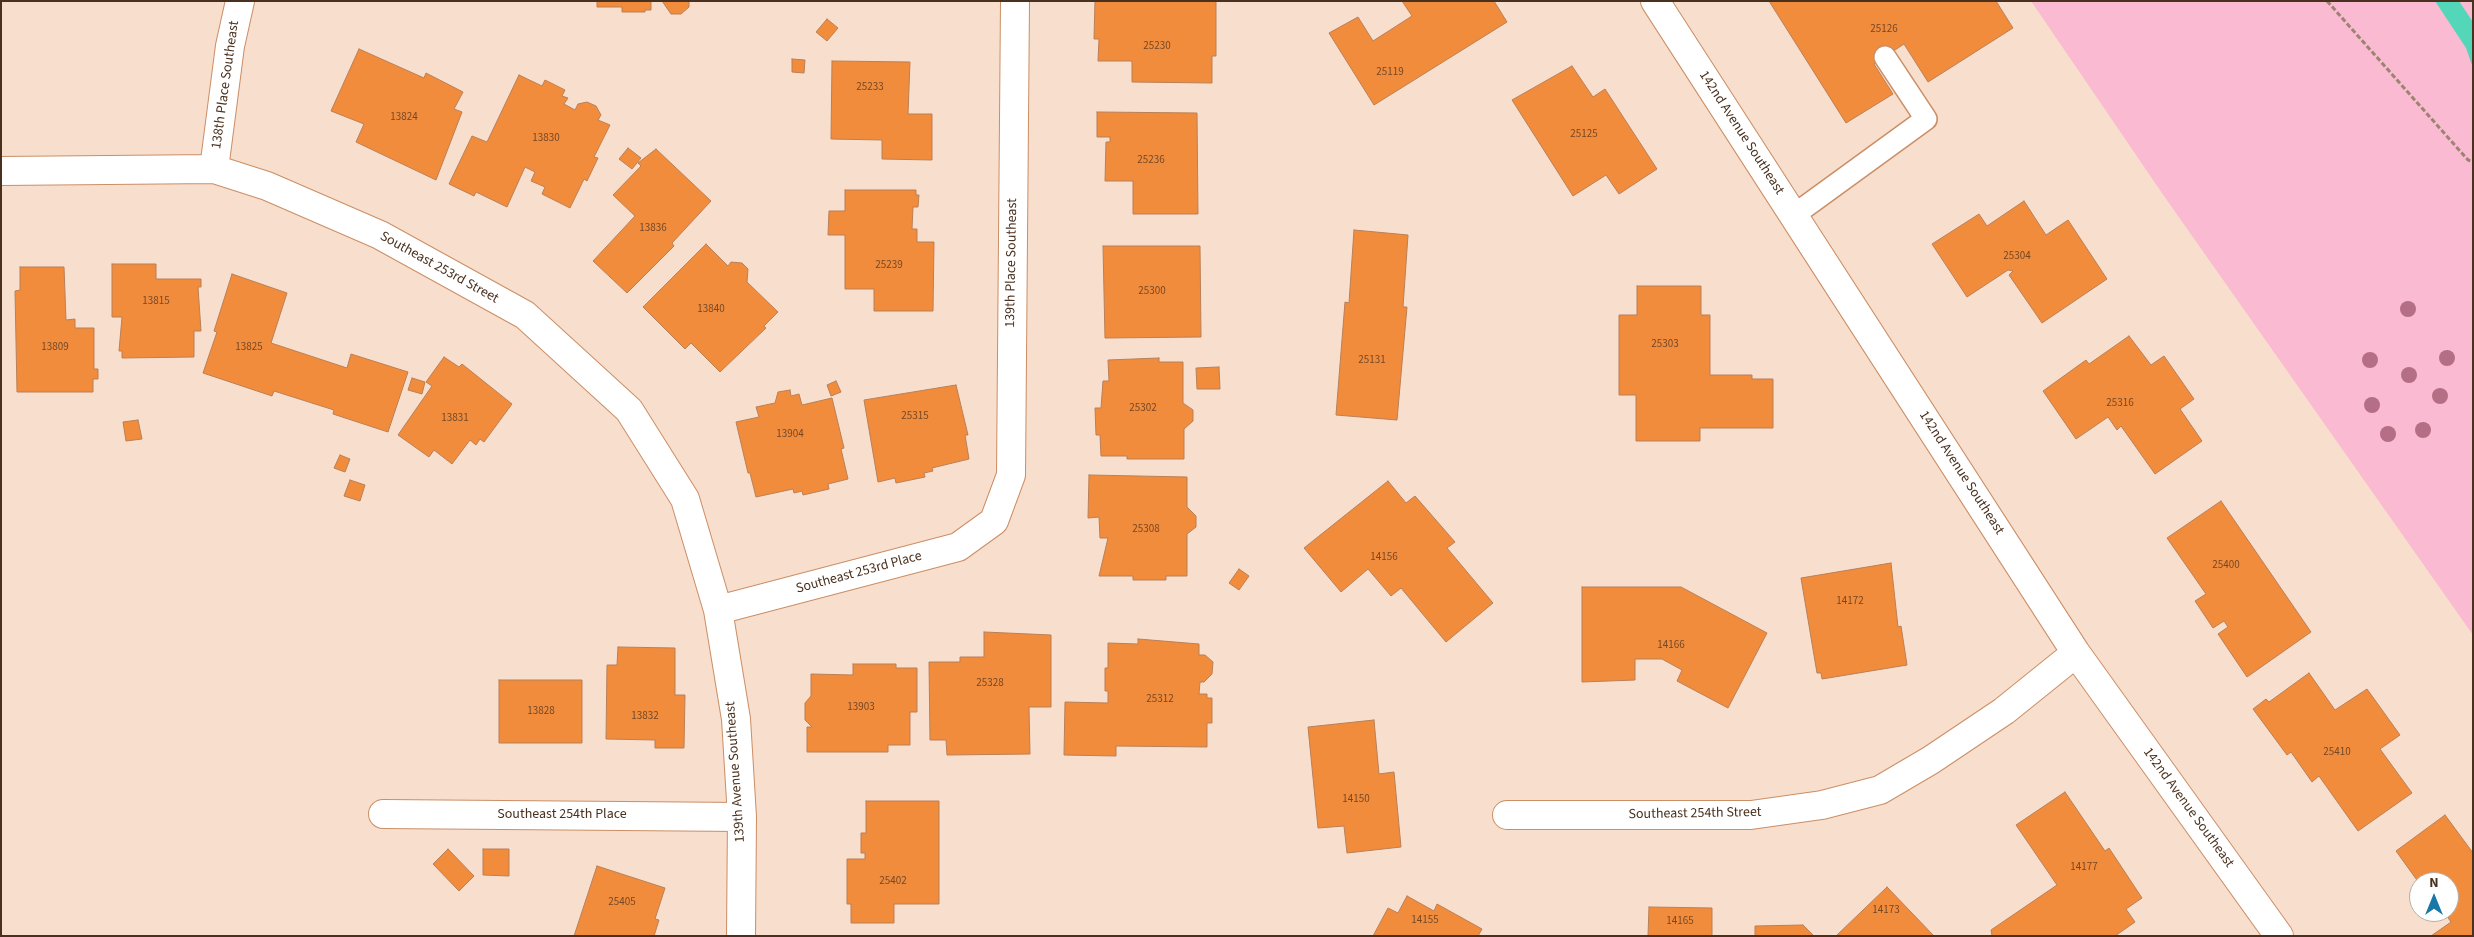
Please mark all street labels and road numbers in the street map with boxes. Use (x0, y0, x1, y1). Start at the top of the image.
street label: 138th Place Southeast (209, 20, 243, 150)
street label: 142nd Avenue Southeast (1695, 68, 1787, 198)
street label: 139th Place Southeast (1002, 198, 1022, 328)
street label: Southeast 253rd Street (377, 228, 501, 308)
street label: 142nd Avenue Southeast (1915, 408, 2007, 538)
street label: Southeast 253rd Place (794, 548, 924, 598)
street label: 139th Avenue Southeast (723, 701, 749, 843)
street label: 142nd Avenue Southeast (2139, 745, 2237, 871)
street label: Southeast 254th Street (1628, 804, 1762, 824)
street label: Southeast 254th Place (497, 807, 627, 823)

